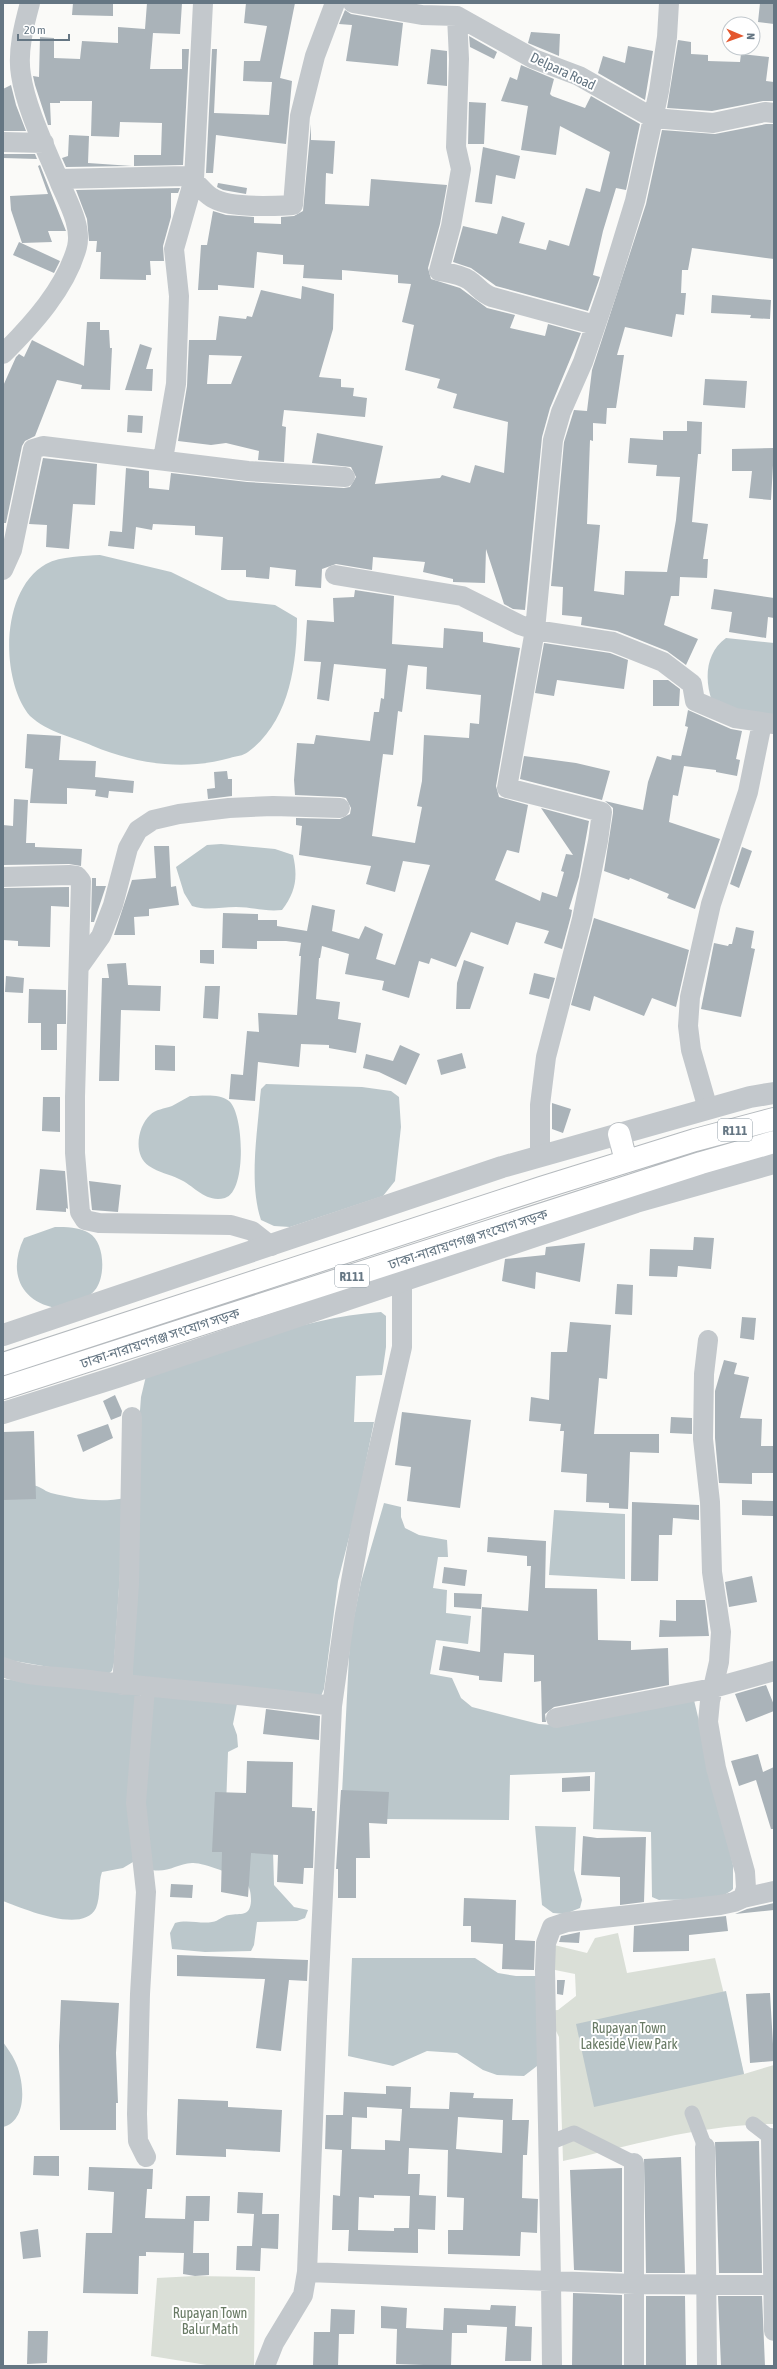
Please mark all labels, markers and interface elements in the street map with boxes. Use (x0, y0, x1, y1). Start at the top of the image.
scale bar (18, 16, 69, 42)
north arrow (721, 16, 761, 56)
text: 20 m (24, 23, 46, 37)
text: N (745, 33, 757, 40)
street label: Delpara Road (528, 49, 598, 93)
road number: R111 (718, 1119, 752, 1141)
street label: ঢাকা-নারায়ণগঞ্জ সংযোগ সড়ক (385, 1205, 550, 1273)
road number: R111 (335, 1265, 369, 1287)
street label: ঢাকা-নারায়ণগঞ্জ সংযোগ সড়ক (77, 1304, 242, 1372)
park label: Rupayan Town Lakeside View Park (580, 2020, 678, 2052)
park label: Rupayan Town Balur Math (173, 2305, 247, 2337)

